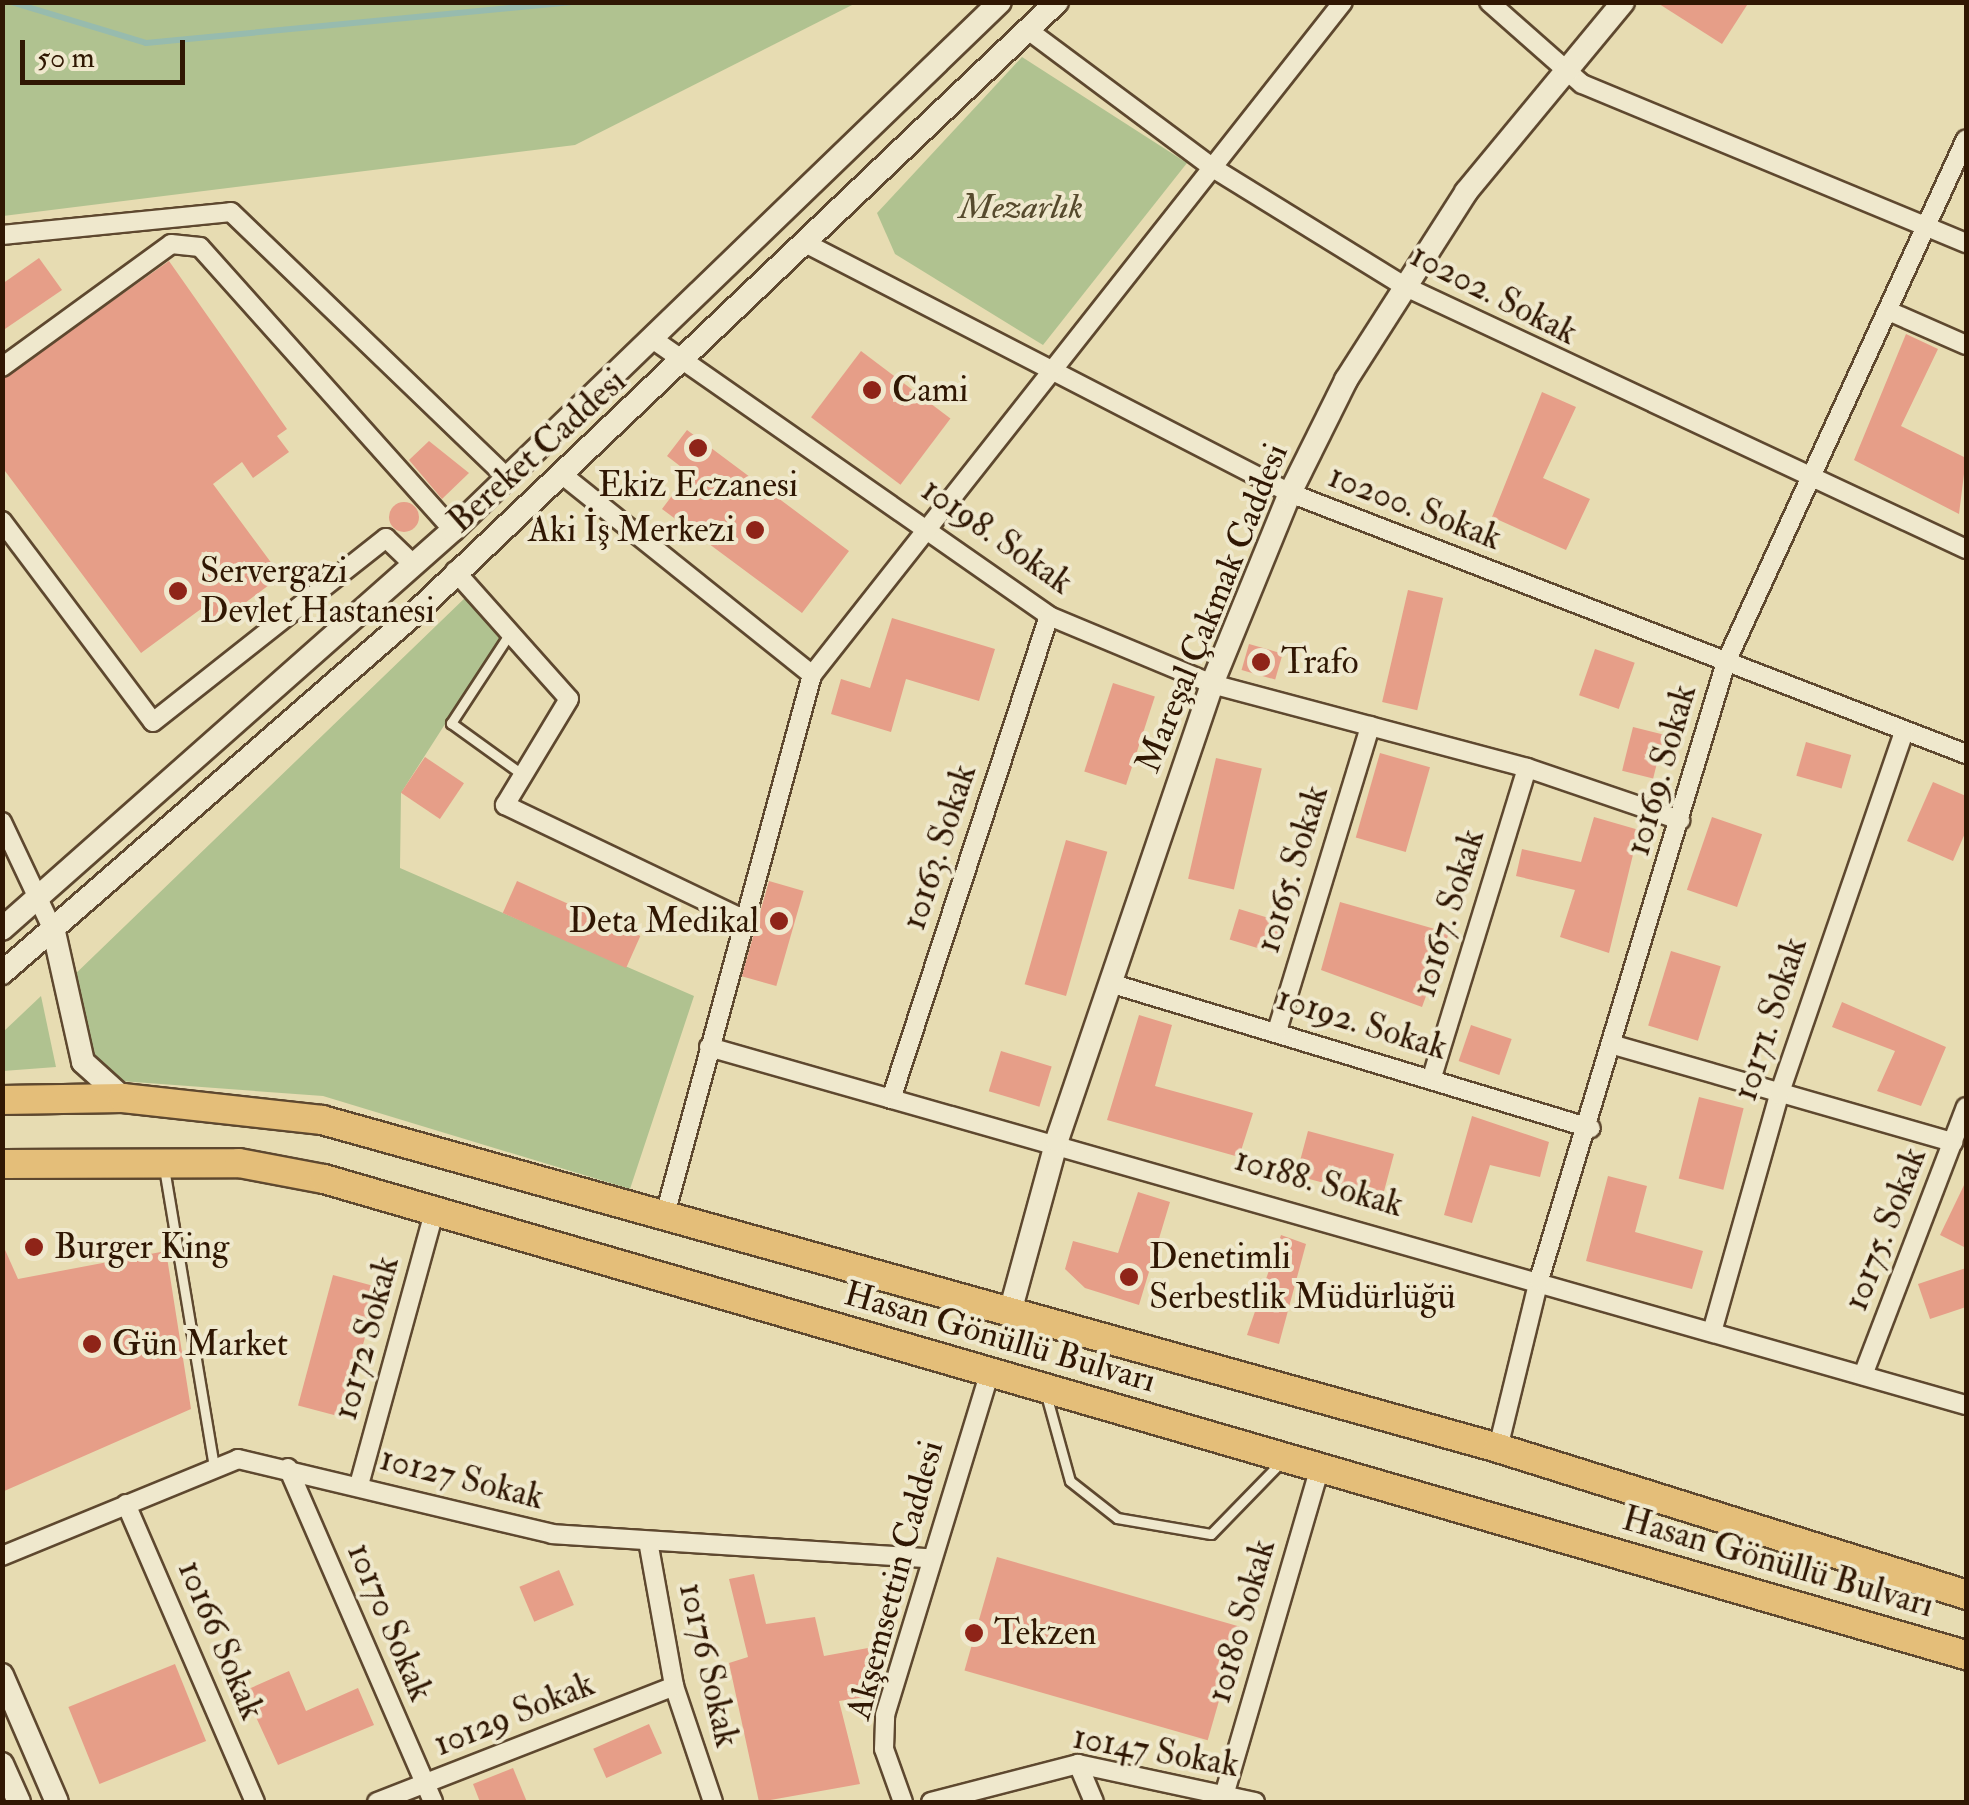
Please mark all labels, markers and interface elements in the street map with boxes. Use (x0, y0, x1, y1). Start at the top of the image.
scale bar (25, 20, 190, 82)
text: 50 m (37, 39, 95, 76)
park label: Mezarlık (959, 186, 1083, 228)
street label: 10202. Sokak (1404, 234, 1584, 354)
street label: Bereket Caddesi (439, 360, 635, 542)
place label: Cami (892, 369, 968, 411)
marker: Cami (861, 379, 883, 401)
marker: Ekiz Eczanesi (687, 437, 709, 459)
street label: Mareşal Çakmak Caddesi (1127, 438, 1297, 778)
street label: 10200. Sokak (1323, 455, 1507, 559)
place label: Ekiz Eczanesi (598, 464, 798, 506)
street label: 10198. Sokak (913, 469, 1081, 603)
place label: Aki İş Merkezi (528, 509, 735, 551)
marker: Aki İş Merkezi (744, 519, 766, 541)
place label: Servergazi Devlet Hastanesi (200, 550, 435, 632)
marker: Servergazi Devlet Hastanesi (165, 578, 191, 604)
place label: Trafo (1281, 641, 1359, 683)
marker: Trafo (1250, 651, 1272, 673)
street label: 10169. Sokak (1617, 680, 1705, 860)
street label: 10163. Sokak (893, 759, 985, 935)
street label: 10165. Sokak (1247, 780, 1337, 958)
street label: 10167. Sokak (1403, 824, 1493, 1002)
place label: Deta Medikal (569, 900, 759, 942)
marker: Deta Medikal (768, 910, 790, 932)
street label: 10171. Sokak (1724, 932, 1816, 1106)
street label: 10192. Sokak (1272, 977, 1452, 1069)
street label: 10188. Sokak (1230, 1138, 1408, 1226)
street label: 10175. Sokak (1835, 1142, 1935, 1316)
place label: Burger King (54, 1226, 229, 1268)
marker: Burger King (23, 1236, 45, 1258)
place label: Denetimli Serbestlik Müdürlüğü (1149, 1236, 1456, 1318)
street label: 10172 Sokak (324, 1252, 408, 1424)
marker: Denetimli Serbestlik Müdürlüğü (1118, 1266, 1140, 1288)
street label: Hasan Gönüllü Bulvarı (840, 1272, 1160, 1402)
place label: Gün Market (112, 1323, 288, 1365)
marker: Gün Market (81, 1333, 103, 1355)
street label: Akşemsettin Caddesi (838, 1436, 952, 1724)
street label: 10127 Sokak (376, 1437, 548, 1519)
street label: Hasan Gönüllü Bulvarı (1618, 1497, 1938, 1627)
street label: 10180 Sokak (1198, 1534, 1284, 1708)
street label: 10170 Sokak (338, 1537, 442, 1707)
street label: 10166 Sokak (169, 1554, 273, 1726)
street label: 10176 Sokak (670, 1579, 748, 1751)
place label: Tekzen (994, 1612, 1097, 1654)
marker: Tekzen (963, 1622, 985, 1644)
street label: 10129 Sokak (428, 1663, 600, 1765)
street label: 10147 Sokak (1070, 1716, 1242, 1786)

